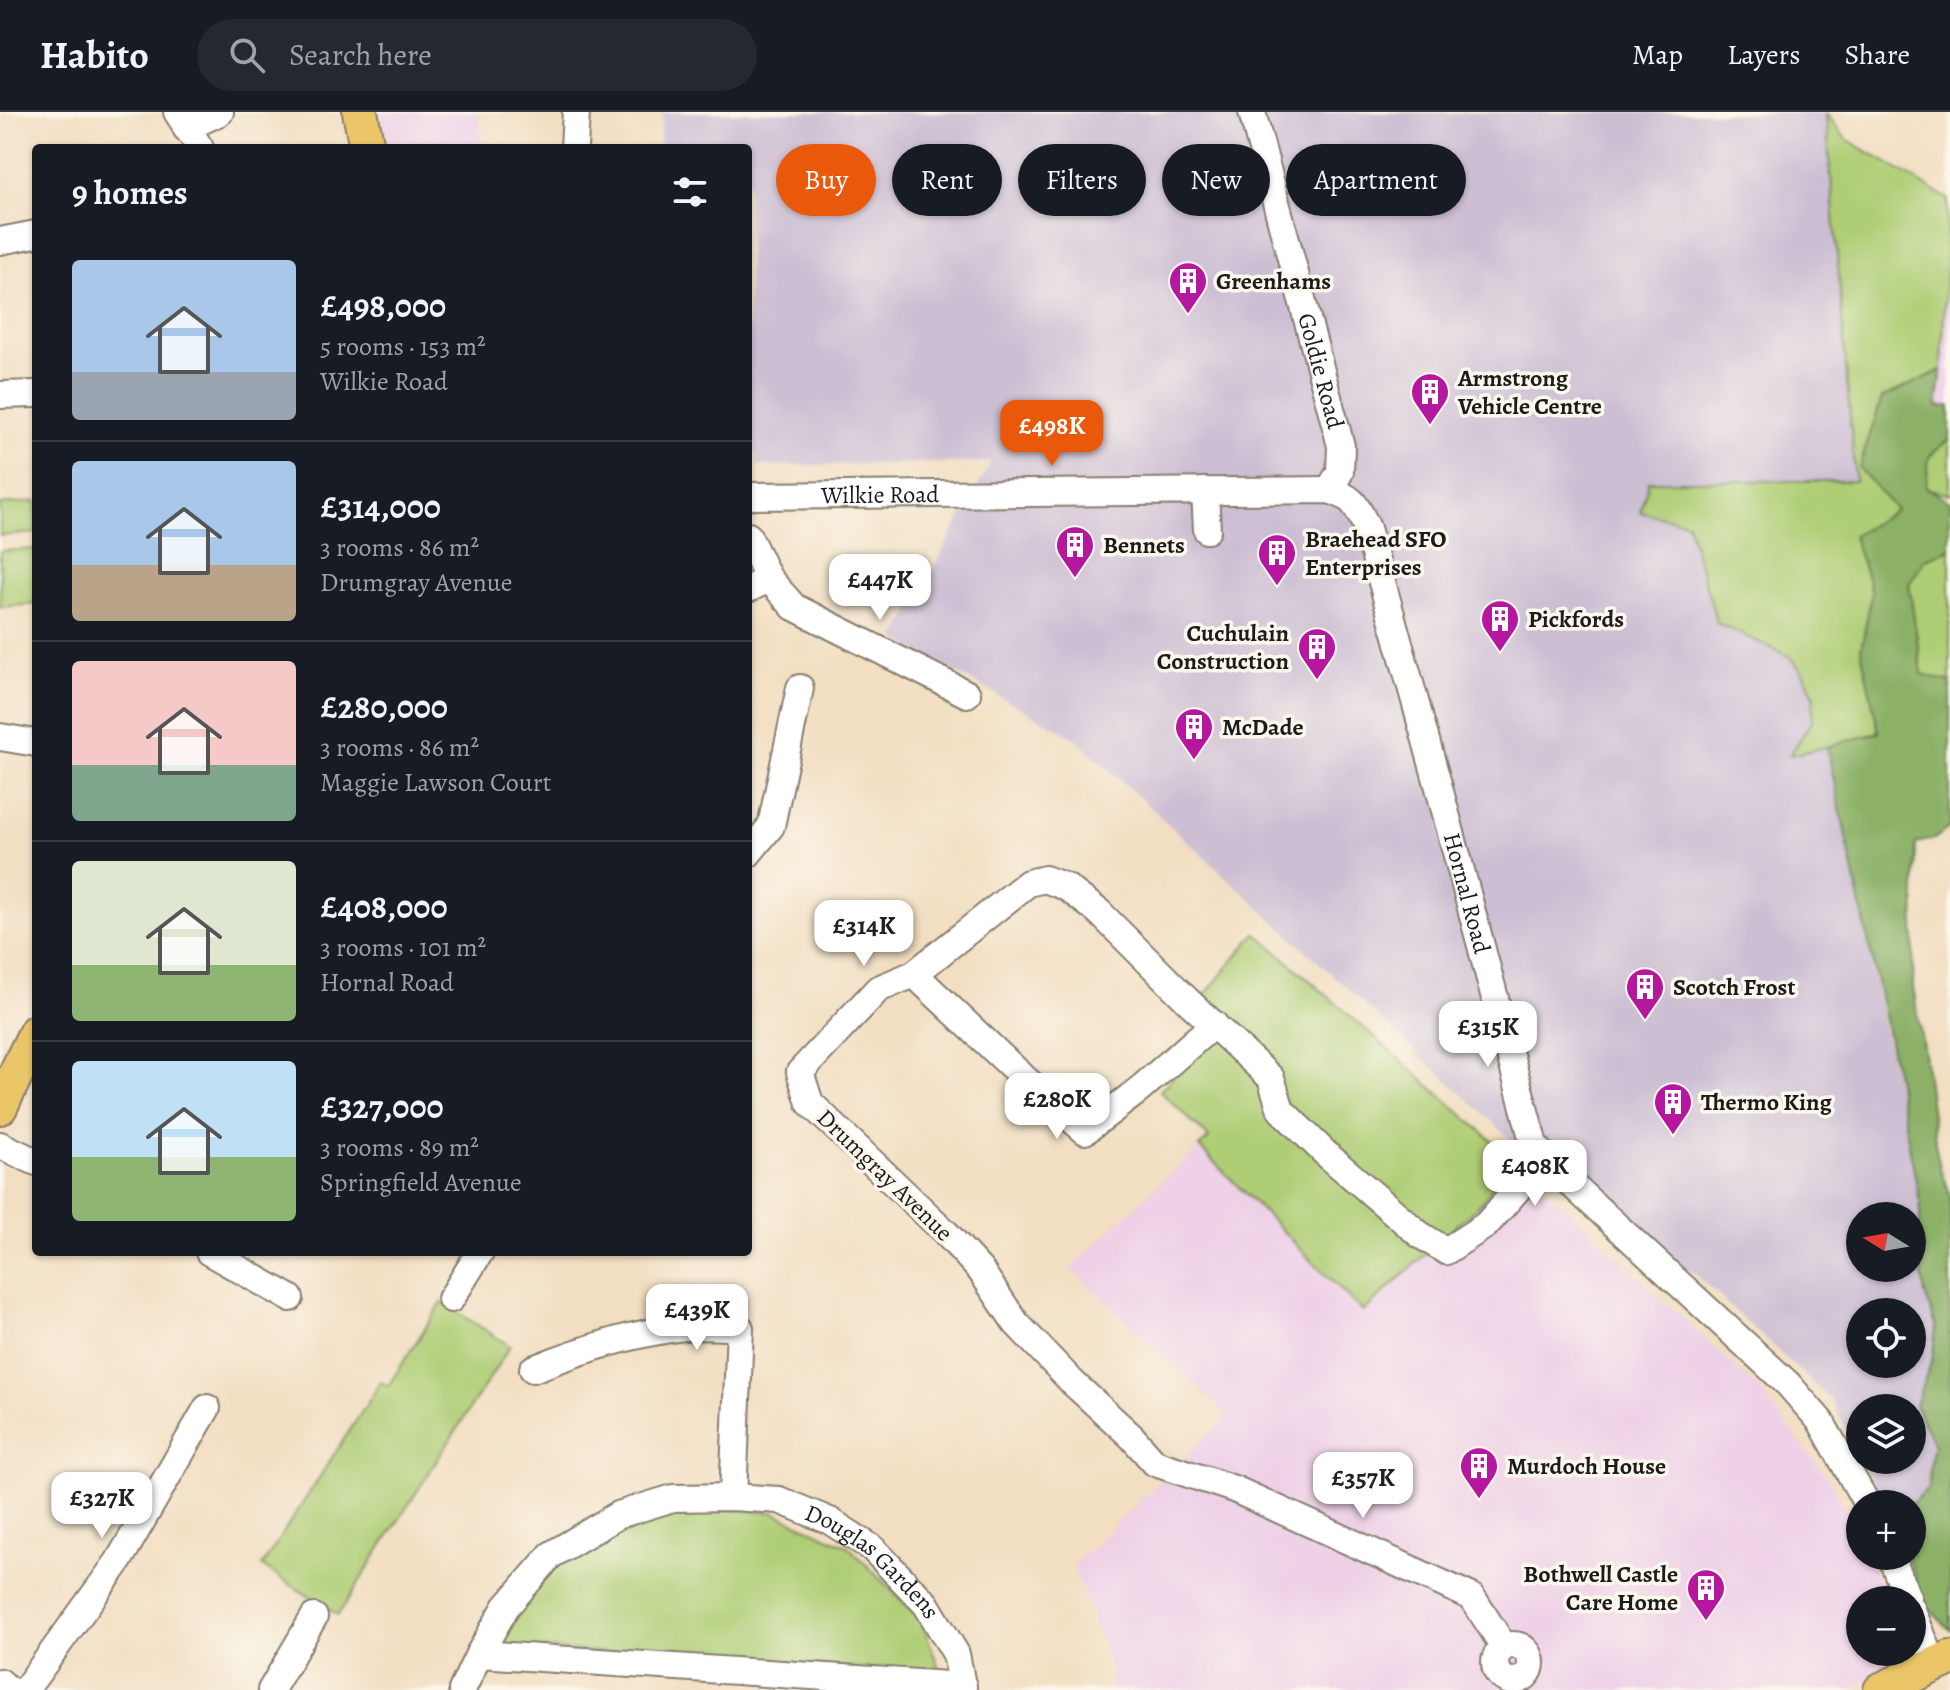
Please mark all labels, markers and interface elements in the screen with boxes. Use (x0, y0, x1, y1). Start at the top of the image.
search box (197, 19, 757, 91)
text: Habito (40, 29, 149, 81)
icon: search (225, 33, 269, 77)
text: Search here (289, 35, 432, 75)
text: Map (1632, 36, 1683, 74)
text: Layers (1727, 36, 1800, 74)
text: Share (1844, 36, 1910, 74)
chip: Buy (776, 144, 876, 216)
chip: Rent (892, 144, 1002, 216)
chip: Filters (1018, 144, 1146, 216)
chip: New (1162, 144, 1270, 216)
chip: Apartment (1286, 144, 1466, 216)
text: 9 homes (72, 169, 188, 216)
icon: filters (668, 170, 712, 214)
building icon: Greenhams (1167, 260, 1209, 315)
place label: Greenhams (1216, 265, 1331, 297)
text: £498,000 (320, 282, 446, 329)
icon: home (136, 292, 232, 388)
street label: Goldie Road (1290, 310, 1352, 432)
text: 5 rooms · 153 m² (320, 329, 486, 364)
place label: Armstrong Vehicle Centre (1457, 362, 1602, 422)
text: Wilkie Road (320, 364, 448, 399)
building icon: Armstrong Vehicle Centre (1409, 371, 1451, 426)
pin: £498K (996, 400, 1108, 468)
text: £498K (1018, 408, 1086, 443)
street label: Wilkie Road (820, 478, 939, 511)
text: £314,000 (320, 483, 441, 530)
icon: home (136, 493, 232, 589)
place label: Braehead SFO Enterprises (1305, 523, 1447, 583)
building icon: Bennets (1054, 524, 1096, 579)
place label: Bennets (1103, 529, 1185, 561)
text: 3 rooms · 86 m² (320, 530, 479, 565)
building icon: Braehead SFO Enterprises (1256, 532, 1298, 587)
pin: £447K (824, 554, 936, 622)
text: £447K (847, 562, 913, 597)
text: Drumgray Avenue (320, 565, 512, 600)
building icon: Pickfords (1479, 598, 1521, 653)
place label: Pickfords (1528, 603, 1624, 635)
place label: Cuchulain Construction (1157, 617, 1290, 677)
building icon: Cuchulain Construction (1296, 626, 1338, 681)
text: £280,000 (320, 683, 448, 730)
icon: home (136, 693, 232, 789)
building icon: McDade (1173, 706, 1215, 761)
place label: McDade (1222, 711, 1304, 743)
text: 3 rooms · 86 m² (320, 730, 479, 765)
text: Maggie Lawson Court (320, 765, 551, 800)
street label: Hornal Road (1436, 829, 1498, 957)
text: £408,000 (320, 883, 448, 930)
icon: home (136, 893, 232, 989)
pin: £314K (808, 900, 920, 968)
text: £314K (832, 908, 896, 943)
text: 3 rooms · 101 m² (320, 930, 486, 965)
text: Hornal Road (320, 965, 454, 1000)
building icon: Scotch Frost (1624, 966, 1666, 1021)
place label: Scotch Frost (1673, 971, 1795, 1003)
pin: £315K (1432, 1001, 1544, 1069)
text: £315K (1457, 1009, 1519, 1044)
pin: £280K (1001, 1073, 1113, 1141)
text: £280K (1023, 1081, 1091, 1116)
building icon: Thermo King (1652, 1081, 1694, 1136)
text: £327,000 (320, 1083, 444, 1130)
place label: Thermo King (1701, 1086, 1832, 1118)
icon: home (136, 1093, 232, 1189)
street label: Drumgray Avenue (810, 1102, 960, 1248)
text: 3 rooms · 89 m² (320, 1130, 479, 1165)
pin: £408K (1479, 1140, 1591, 1208)
text: £408K (1501, 1148, 1569, 1183)
text: Springfield Avenue (320, 1165, 522, 1200)
north arrow (1846, 1202, 1926, 1282)
map controls (1846, 1202, 1926, 1666)
pin: £439K (641, 1284, 753, 1352)
text: £439K (664, 1292, 730, 1327)
button: locate (1846, 1298, 1926, 1378)
button: layers (1846, 1394, 1926, 1474)
building icon: Murdoch House (1458, 1445, 1500, 1500)
place label: Murdoch House (1507, 1450, 1666, 1482)
pin: £357K (1307, 1452, 1419, 1520)
text: £357K (1331, 1460, 1395, 1495)
pin: £327K (46, 1472, 158, 1540)
text: £327K (69, 1480, 135, 1515)
button: + (1846, 1490, 1926, 1570)
street label: Douglas Gardens (800, 1496, 947, 1625)
place label: Bothwell Castle Care Home (1523, 1558, 1678, 1618)
building icon: Bothwell Castle Care Home (1685, 1567, 1727, 1622)
button: − (1846, 1586, 1926, 1666)

